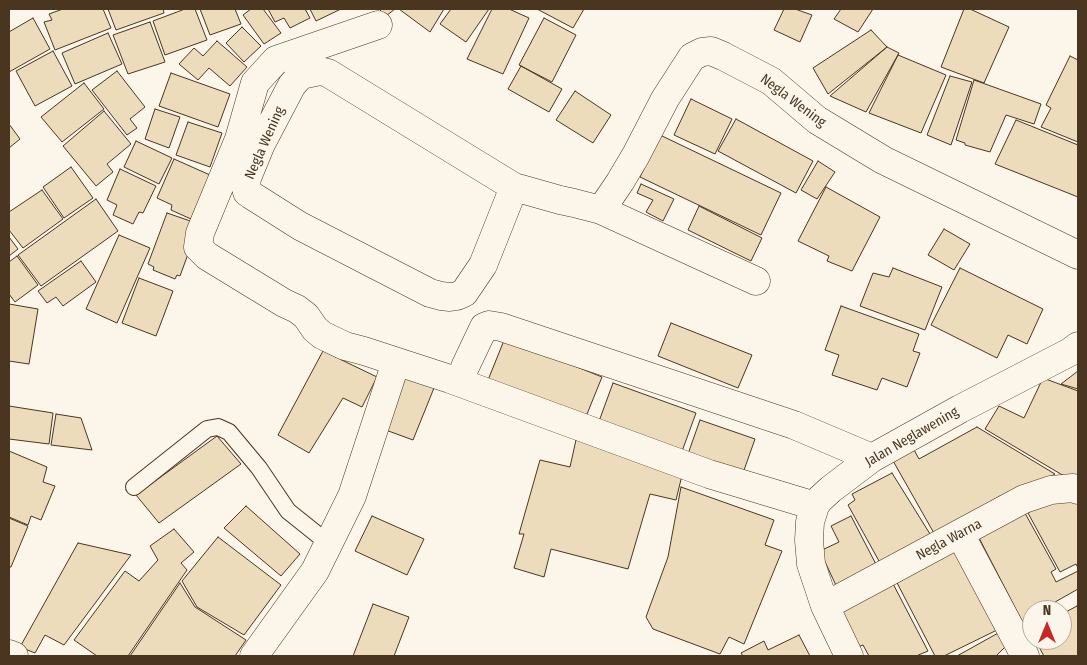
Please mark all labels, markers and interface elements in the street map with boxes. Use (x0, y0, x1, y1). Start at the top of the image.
street label: Negla Wening (757, 71, 829, 131)
street label: Negla Wening (241, 104, 289, 182)
street label: Jalan Neglawening (862, 403, 962, 471)
street label: Negla Warna (913, 516, 985, 564)
north arrow (1022, 600, 1072, 650)
text: N (1043, 602, 1051, 619)

